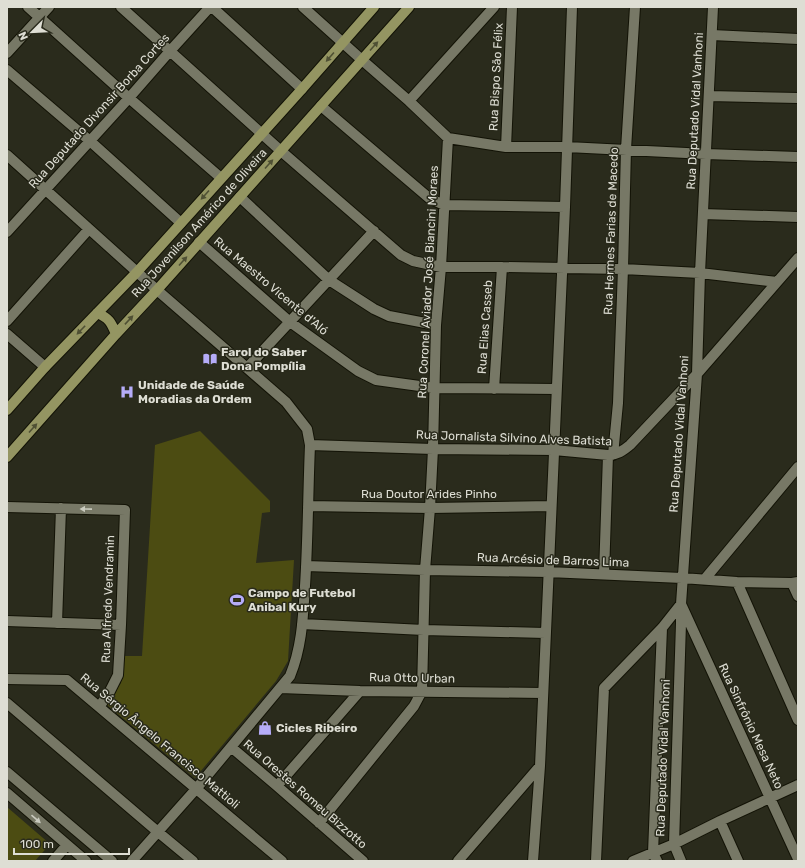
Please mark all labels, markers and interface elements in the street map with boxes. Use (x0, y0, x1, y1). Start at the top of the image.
north arrow (12, 12, 52, 52)
street label: Rua Bispo São Félix (486, 22, 506, 132)
text: N (16, 30, 31, 42)
street label: Rua Deputado Divonsir Borba Cortes (26, 31, 172, 191)
street label: Rua Deputado Vidal Vanhoni (684, 32, 706, 190)
one-way arrow (370, 41, 379, 51)
one-way arrow (325, 52, 334, 62)
street label: Rua Jovenilson Américo de Oliveira (128, 146, 270, 300)
street label: Rua Hermes Farias de Macedo (601, 147, 621, 315)
one-way arrow (265, 159, 274, 169)
street label: Rua Coronel Aviador José Biancini Moraes (415, 165, 441, 399)
one-way arrow (201, 190, 210, 201)
street label: Rua Maestro Vicente d'Aló (211, 234, 331, 338)
one-way arrow (178, 256, 188, 266)
street label: Rua Elias Casseb (475, 280, 495, 374)
one-way arrow (124, 315, 134, 325)
one-way arrow (76, 325, 86, 335)
place label: Farol do Saber Dona Pompília (221, 345, 307, 373)
library icon: Farol do Saber Dona Pompília (202, 351, 218, 367)
street label: Rua Deputado Vidal Vanhoni (667, 355, 691, 513)
place label: Unidade de Saúde Moradias da Ordem (138, 378, 252, 406)
hospital icon: Unidade de Saúde Moradias da Ordem (119, 384, 135, 400)
one-way arrow (28, 423, 38, 433)
street label: Rua Jornalista Silvino Alves Batista (416, 428, 612, 448)
street label: Rua Doutor Arides Pinho (361, 487, 497, 501)
one-way arrow (79, 506, 92, 512)
street label: Rua Alfredo Vendramin (99, 535, 117, 663)
street label: Rua Arcésio de Barros Lima (477, 550, 629, 570)
place label: Campo de Futebol Anibal Kury (248, 586, 355, 614)
sports icon: Campo de Futebol Anibal Kury (229, 592, 245, 608)
street label: Rua Sinfrônio Mesa Neto (716, 661, 786, 791)
street label: Rua Sérgio Ângelo Francisco Mattioli (78, 670, 242, 812)
street label: Rua Otto Urban (369, 670, 455, 686)
street label: Rua Deputado Vidal Vanhoni (653, 679, 673, 837)
shop icon: Cicles Ribeiro (257, 720, 273, 736)
place label: Cicles Ribeiro (276, 721, 357, 735)
street label: Rua Orestes Romeu Bizzotto (240, 737, 370, 851)
one-way arrow (31, 814, 42, 823)
scale bar (14, 830, 129, 856)
text: 100 m (20, 837, 54, 851)

